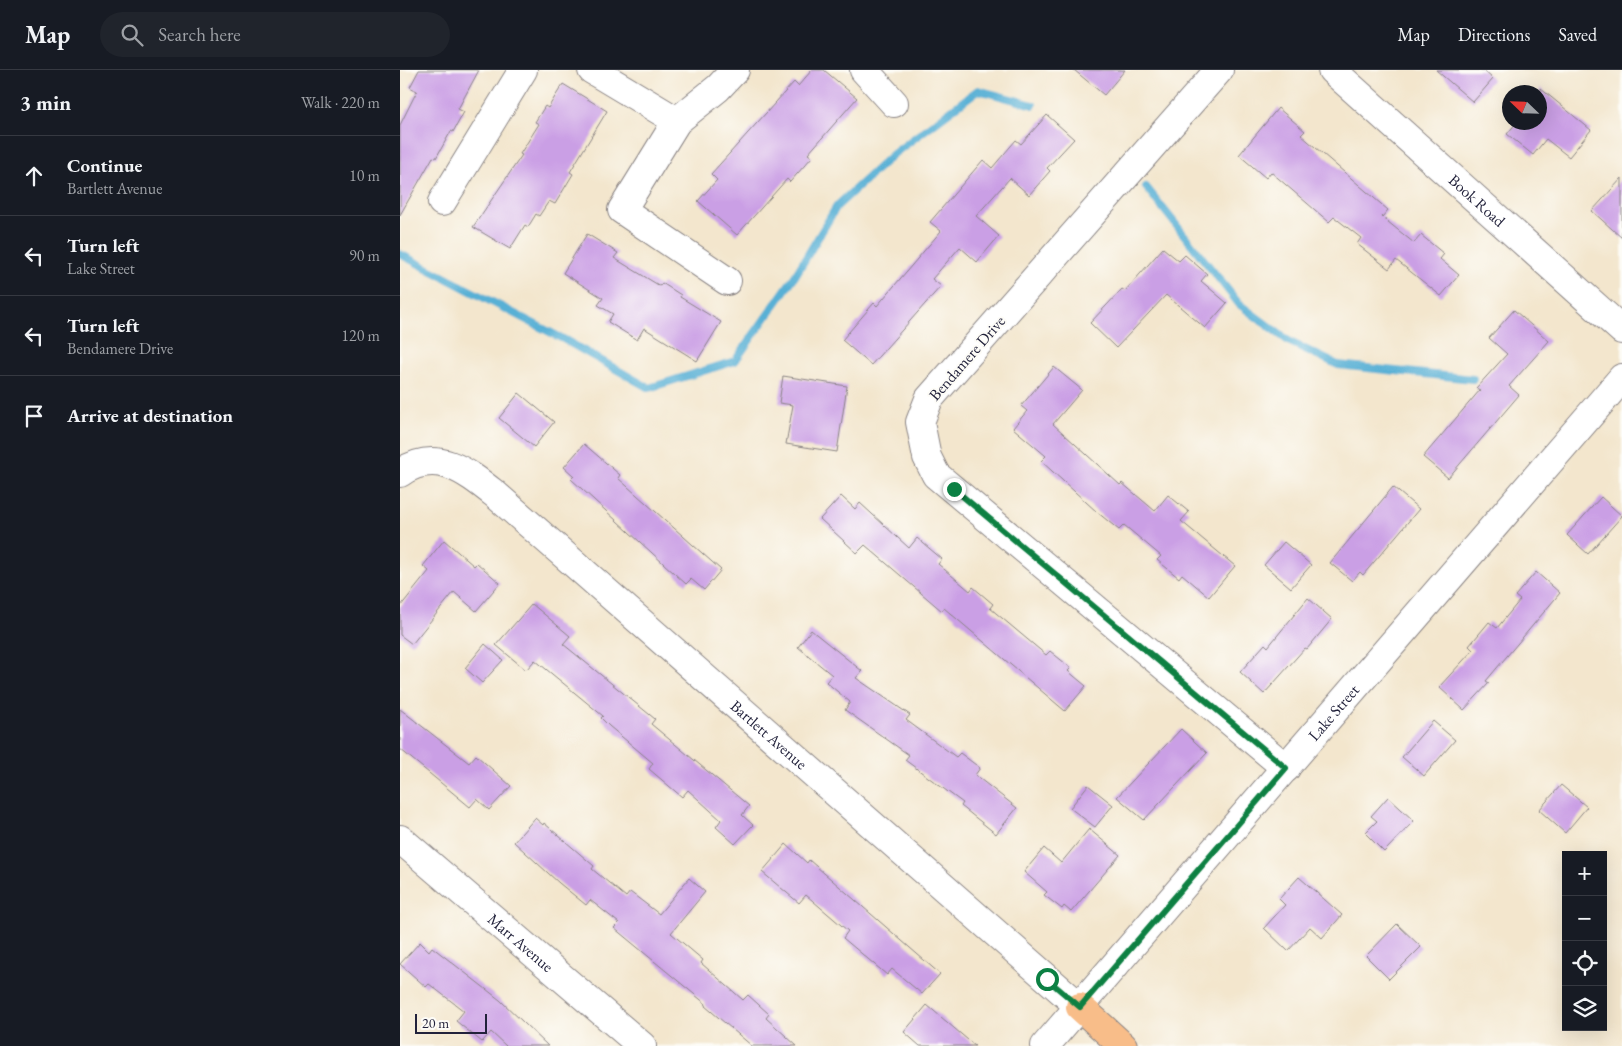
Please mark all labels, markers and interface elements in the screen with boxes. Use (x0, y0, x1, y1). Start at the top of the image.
search box (100, 12, 450, 57)
text: Map (25, 19, 70, 50)
icon: search (118, 21, 146, 49)
text: Search here (158, 22, 241, 47)
text: Map (1398, 23, 1430, 46)
text: Directions (1458, 23, 1530, 46)
text: Saved (1558, 23, 1597, 46)
north arrow (1502, 85, 1547, 130)
text: 3 min (20, 89, 71, 116)
text: Walk · 220 m (301, 92, 380, 113)
text: Continue (67, 153, 142, 178)
icon: ahead (20, 162, 48, 190)
text: 10 m (349, 165, 380, 186)
street label: Book Road (1444, 169, 1511, 232)
text: Bartlett Avenue (67, 178, 162, 199)
text: Turn left (67, 233, 139, 258)
icon: left (20, 242, 48, 270)
text: 90 m (349, 245, 380, 266)
text: Lake Street (67, 258, 135, 279)
street label: Bendamere Drive (924, 311, 1010, 405)
text: Turn left (67, 313, 139, 338)
icon: left (20, 322, 48, 350)
text: 120 m (341, 325, 380, 346)
text: Bendamere Drive (67, 338, 173, 359)
icon: arrive (20, 402, 48, 430)
text: Arrive at destination (67, 403, 233, 428)
route end (943, 478, 966, 501)
street label: Lake Street (1303, 680, 1363, 745)
street label: Bartlett Avenue (726, 695, 812, 774)
map controls (1562, 851, 1607, 1031)
button: + (1562, 851, 1607, 896)
button: − (1562, 896, 1607, 941)
street label: Marr Avenue (483, 908, 558, 976)
button: locate (1562, 941, 1607, 986)
route start (1036, 968, 1059, 991)
button: layers (1562, 986, 1607, 1031)
scale bar (415, 1011, 488, 1034)
text: 20 m (422, 1014, 449, 1032)

